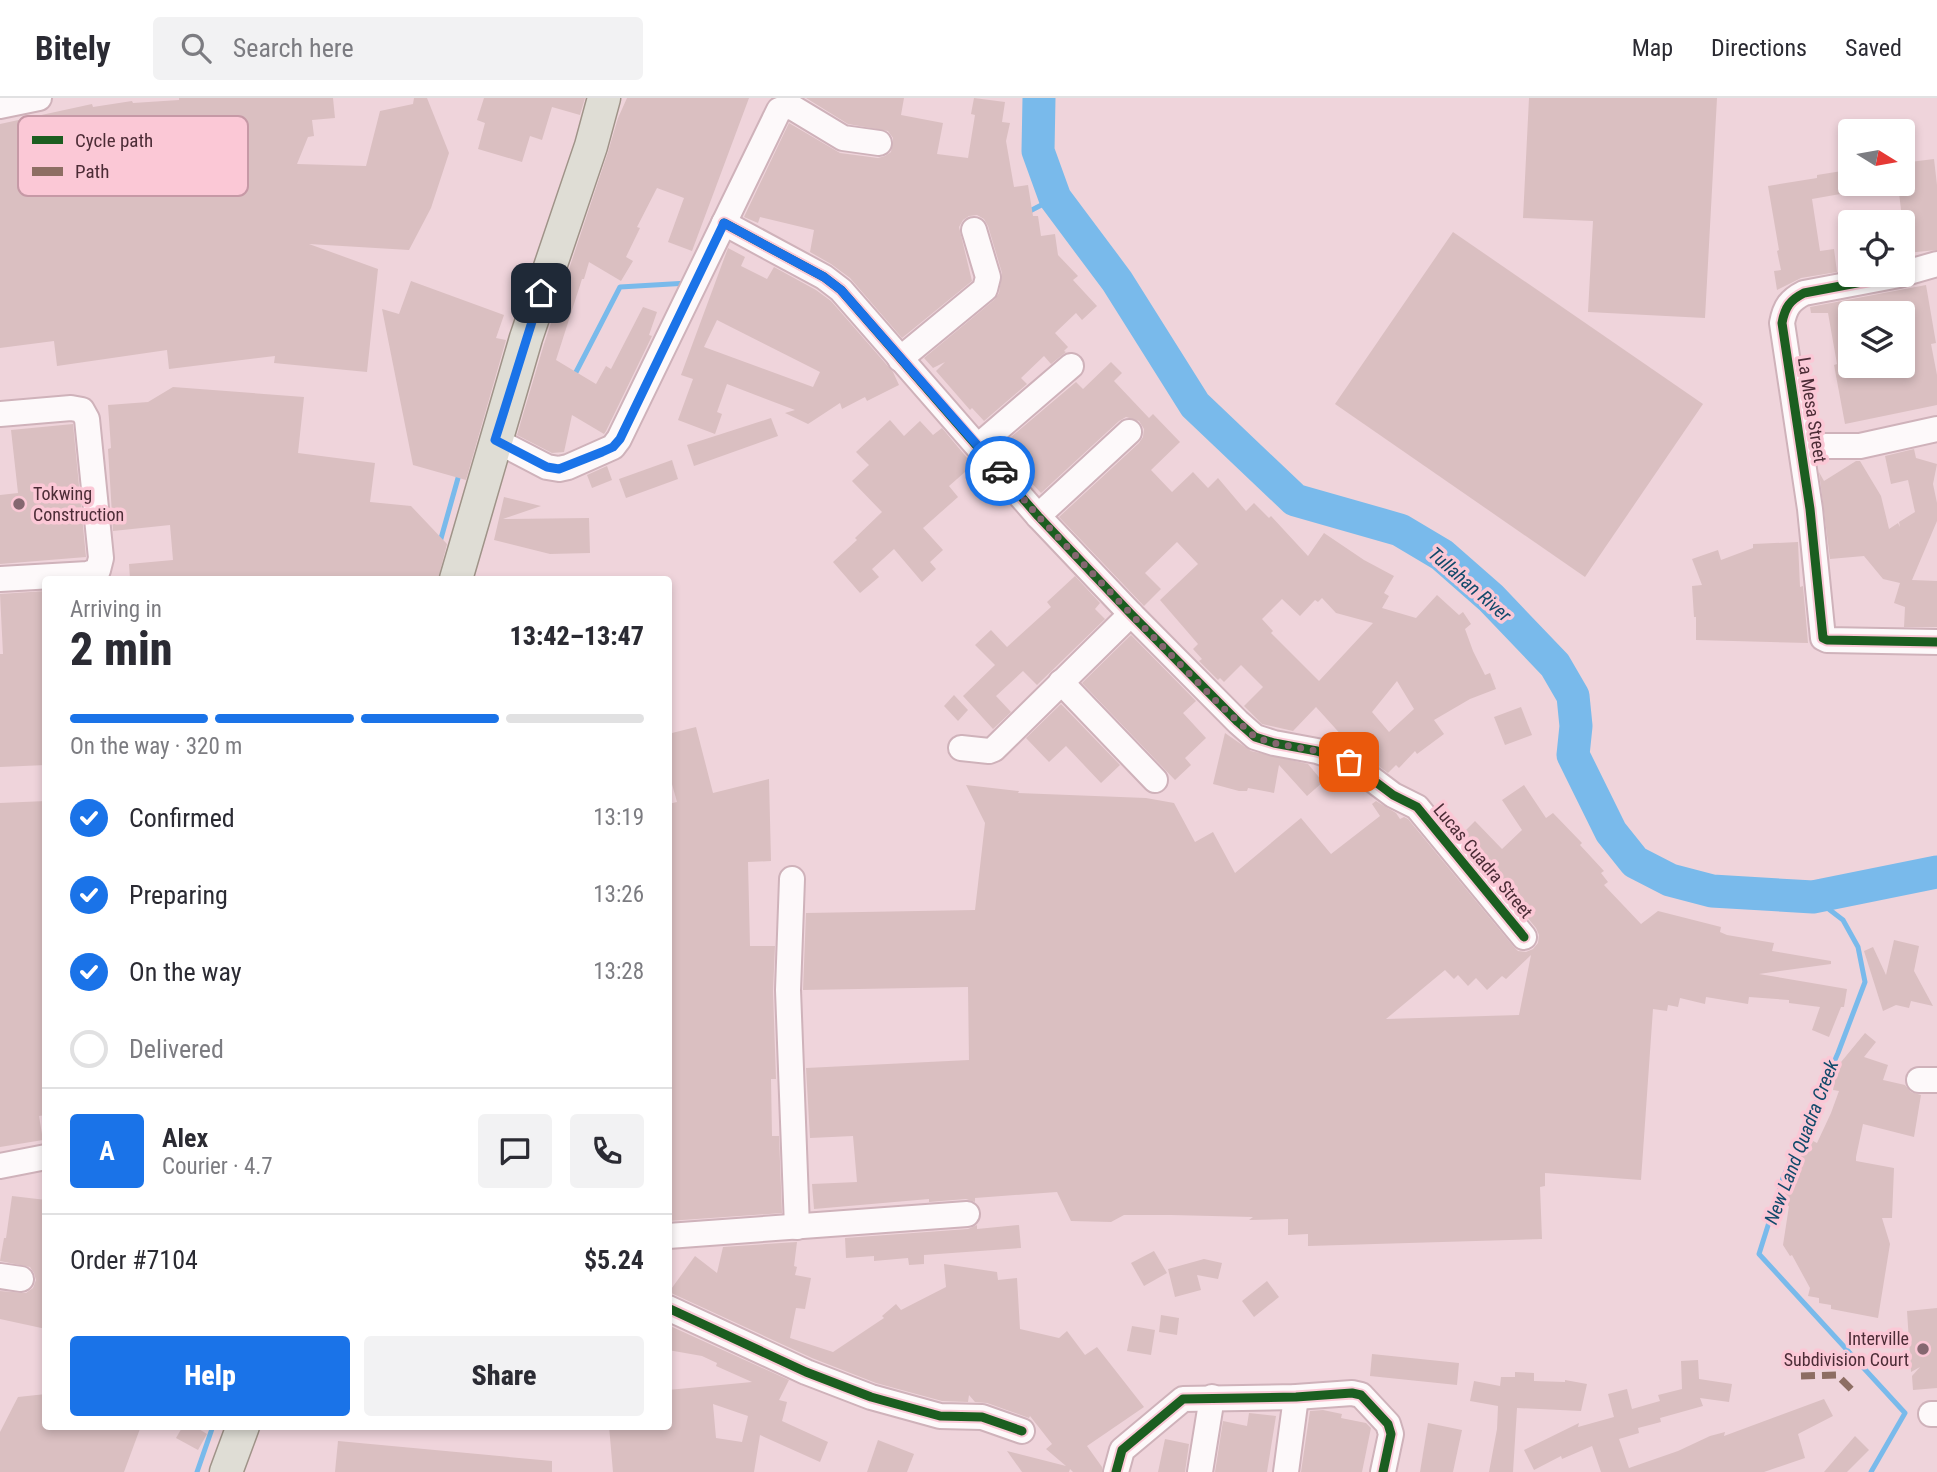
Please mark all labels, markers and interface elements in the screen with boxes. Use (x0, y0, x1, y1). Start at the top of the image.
search box (153, 17, 643, 80)
text: Bitely (35, 29, 111, 68)
icon: search (177, 29, 215, 67)
text: Search here (233, 33, 354, 63)
text: Map (1632, 34, 1673, 62)
text: Directions (1711, 34, 1807, 62)
text: Saved (1845, 34, 1902, 62)
legend (18, 116, 248, 196)
north arrow (1838, 119, 1914, 196)
map controls (1838, 119, 1915, 378)
text: Cycle path (75, 129, 153, 152)
text: Path (75, 160, 109, 183)
button: locate (1838, 210, 1915, 287)
pin (511, 263, 571, 323)
icon: home (522, 274, 560, 312)
button: layers (1838, 301, 1915, 378)
street label: La Mesa Street (1794, 356, 1831, 464)
courier (965, 436, 1035, 506)
icon: car (981, 452, 1019, 490)
place label: Tokwing Construction (33, 483, 124, 525)
marker: Tokwing Construction (11, 496, 27, 512)
water label: Tullahan River (1424, 542, 1516, 627)
text: Arriving in (70, 596, 162, 623)
text: 13:42–13:47 (510, 621, 644, 651)
text: 2 min (70, 622, 173, 676)
pin (1319, 732, 1379, 792)
text: On the way · 320 m (70, 733, 242, 760)
icon: bag (1330, 743, 1368, 781)
icon: check (70, 799, 108, 837)
street label: Lucas Cuadra Street (1429, 799, 1537, 922)
text: Confirmed (129, 803, 235, 833)
text: 13:19 (593, 804, 644, 831)
icon: check (70, 876, 108, 914)
text: Preparing (129, 880, 228, 910)
text: 13:26 (593, 881, 644, 908)
icon: check (70, 953, 108, 991)
text: On the way (129, 957, 242, 987)
text: 13:28 (593, 958, 644, 985)
text: Delivered (129, 1034, 224, 1064)
water label: New Land Quadra Creek (1760, 1056, 1844, 1228)
button: chat (478, 1114, 552, 1188)
button: phone (570, 1114, 644, 1188)
text: Alex (162, 1123, 208, 1153)
text: A (99, 1136, 115, 1166)
text: Courier · 4.7 (162, 1153, 273, 1180)
text: Order #7104 (70, 1245, 198, 1275)
text: $5.24 (584, 1245, 644, 1275)
place label: Interville Subdivision Court (1784, 1328, 1909, 1370)
button: Help (70, 1336, 350, 1416)
button: Share (364, 1336, 644, 1416)
marker: Interville Subdivision Court (1915, 1341, 1931, 1357)

